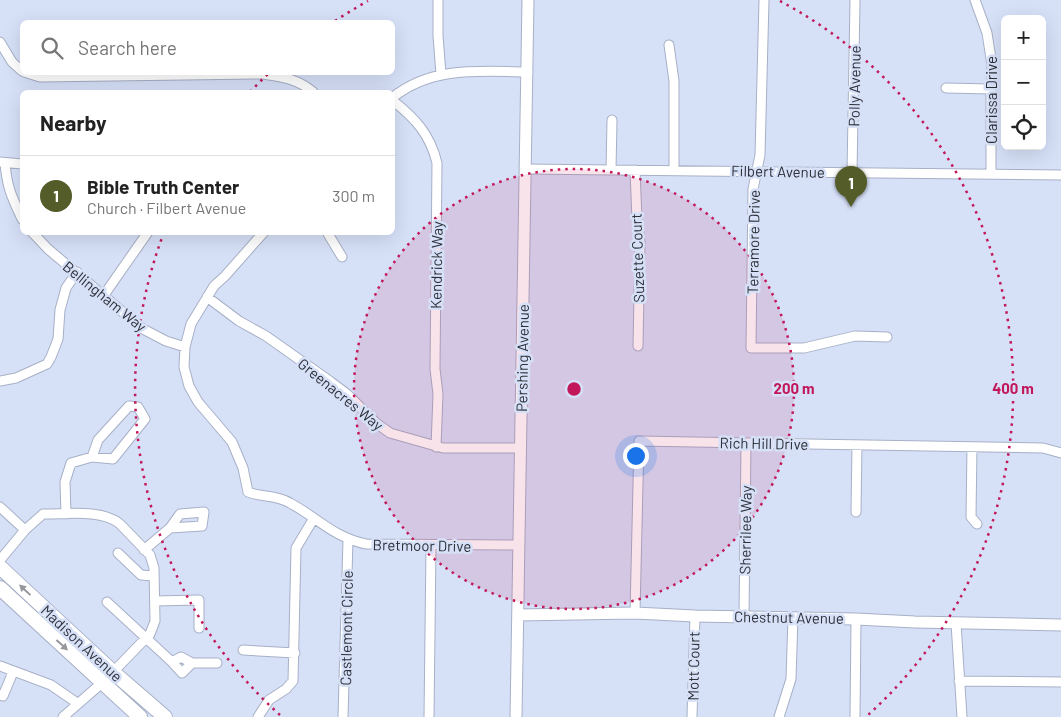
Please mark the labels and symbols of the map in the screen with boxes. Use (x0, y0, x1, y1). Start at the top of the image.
street label: Polly Avenue (844, 45, 864, 127)
street label: Clarissa Drive (982, 56, 1000, 144)
street label: Filbert Avenue (731, 161, 825, 181)
pin: 1 (835, 166, 867, 207)
street label: Terramore Drive (743, 190, 763, 294)
street label: Suzette Court (626, 213, 648, 303)
street label: Kendrick Way (426, 221, 446, 309)
street label: Bellingham Way (60, 257, 150, 335)
street label: Pershing Avenue (512, 304, 532, 412)
street label: Greenacres Way (295, 354, 387, 434)
text: 200 m (773, 379, 815, 397)
text: 400 m (992, 379, 1034, 397)
centre of rings (565, 380, 583, 398)
street label: Rich Hill Drive (719, 433, 809, 453)
your location (623, 443, 649, 469)
street label: Sherrilee Way (735, 485, 755, 575)
street label: Bretmoor Drive (373, 535, 471, 555)
street label: Castlemont Circle (336, 570, 356, 686)
one-way arrow (20, 584, 32, 596)
street label: Madison Avenue (38, 601, 126, 685)
street label: Chestnut Avenue (734, 607, 844, 627)
street label: Mott Court (683, 631, 703, 701)
one-way arrow (55, 639, 67, 651)

